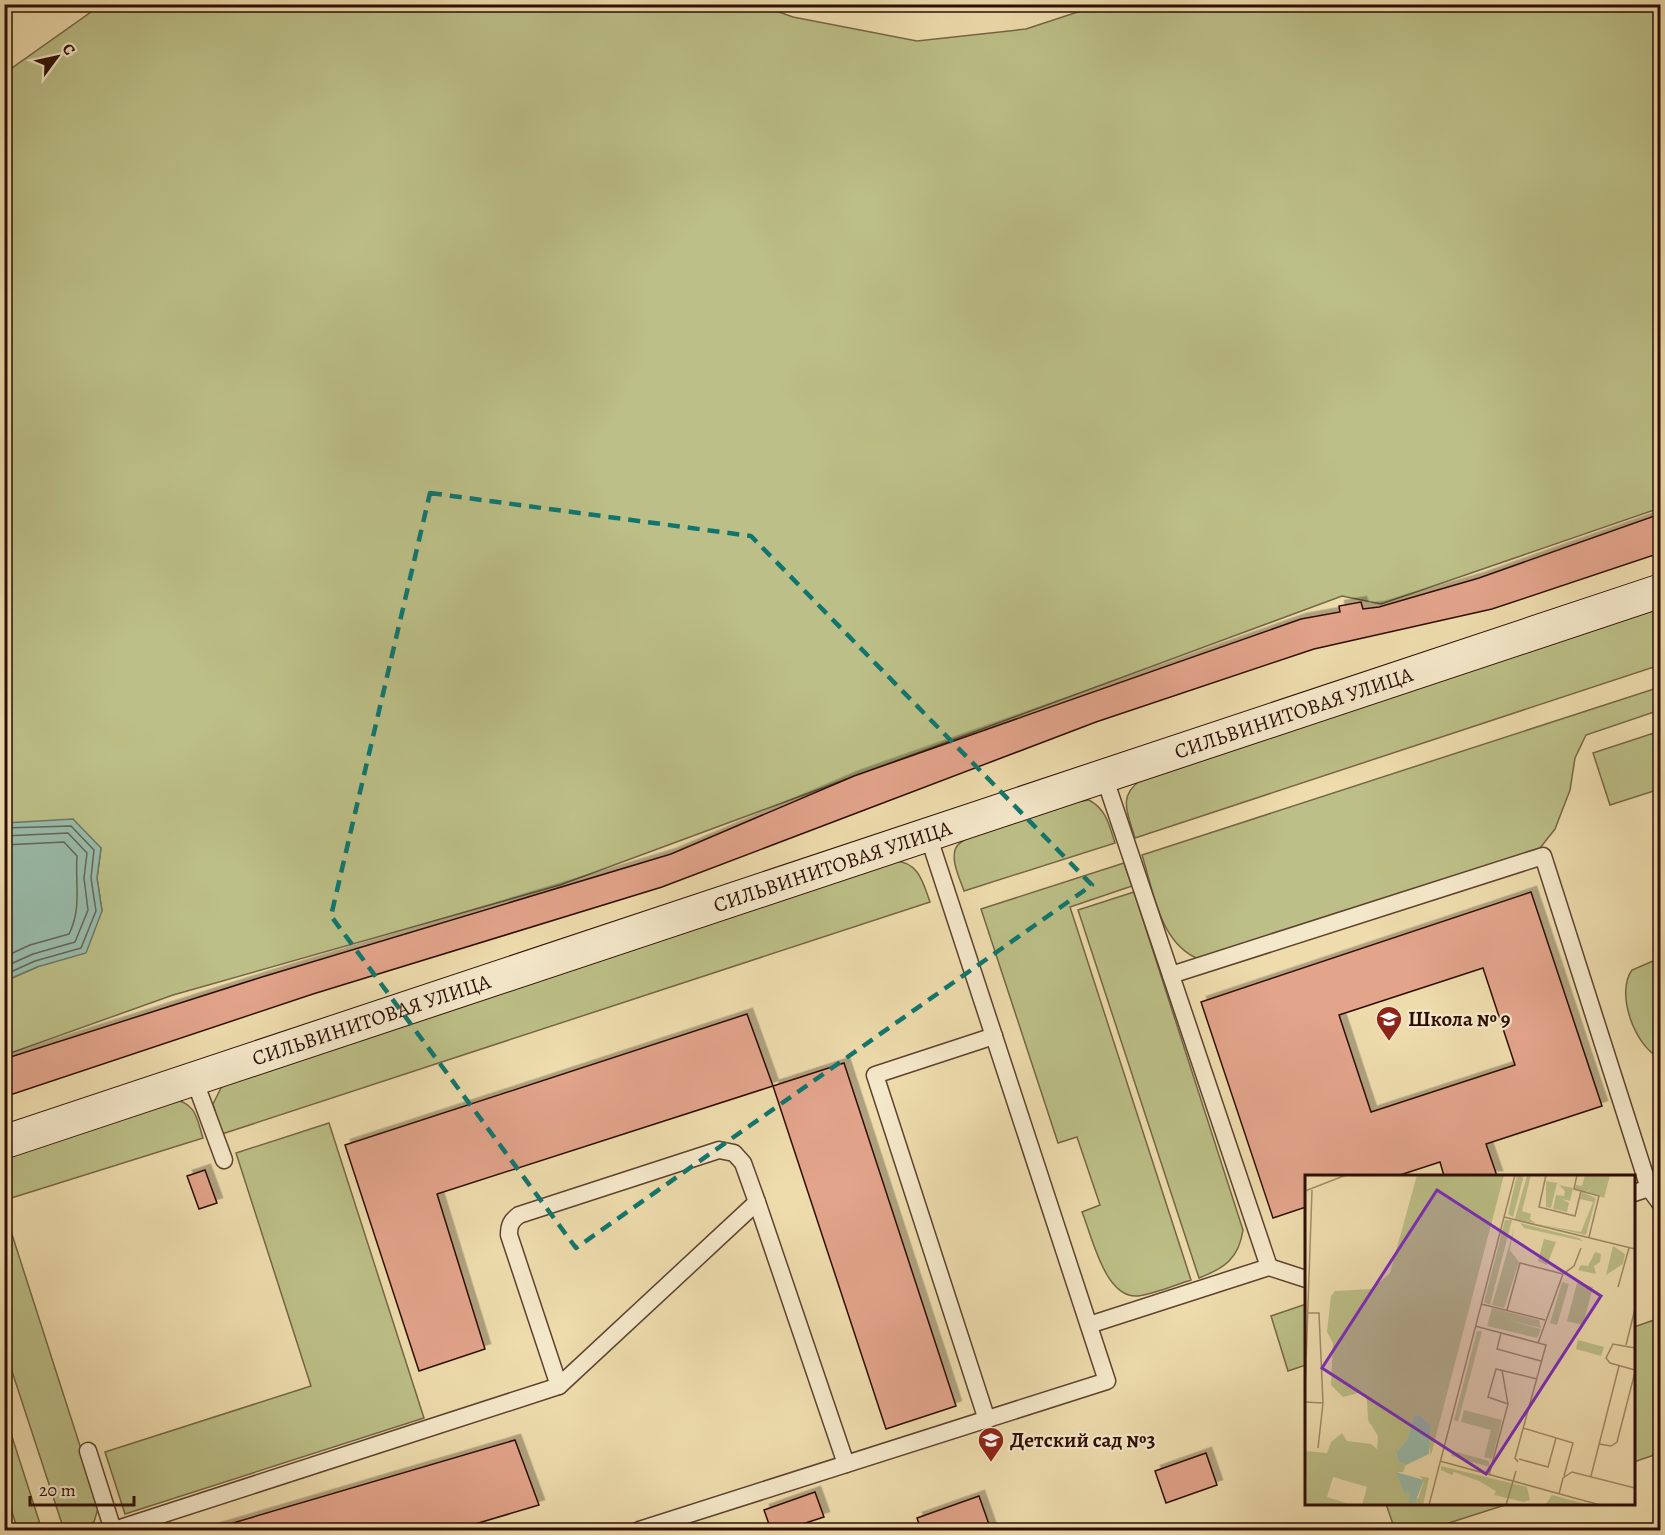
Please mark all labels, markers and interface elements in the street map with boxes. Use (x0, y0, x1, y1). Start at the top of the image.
north arrow (27, 27, 87, 87)
text: С (57, 39, 81, 60)
street label: СИЛЬВИНИТОВАЯ УЛИЦА (1171, 660, 1417, 766)
street label: СИЛЬВИНИТОВАЯ УЛИЦА (710, 813, 956, 919)
street label: СИЛЬВИНИТОВАЯ УЛИЦА (248, 967, 495, 1072)
school or university icon: Школа № 9 (1374, 1004, 1404, 1042)
place label: Школа № 9 (1408, 1005, 1511, 1033)
inset map (1305, 1175, 1635, 1505)
school or university icon: Детский сад №3 (976, 1425, 1006, 1463)
place label: Детский сад №3 (1010, 1426, 1156, 1454)
scale bar (30, 1469, 134, 1507)
text: 20 m (39, 1478, 76, 1502)

